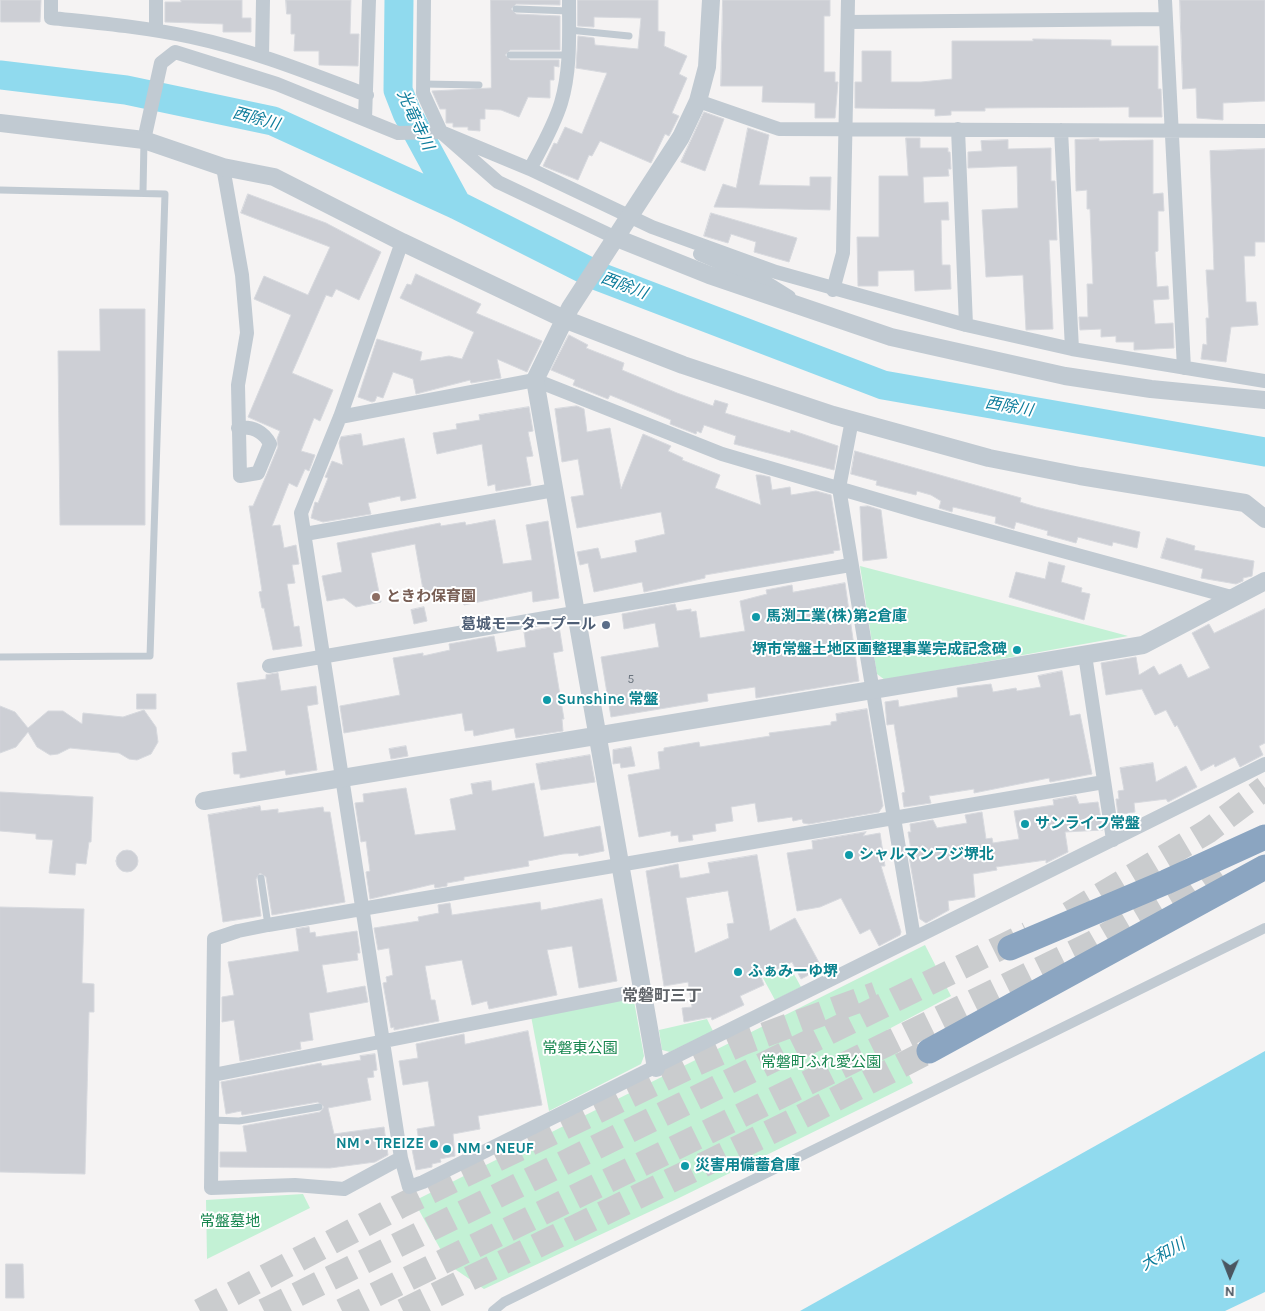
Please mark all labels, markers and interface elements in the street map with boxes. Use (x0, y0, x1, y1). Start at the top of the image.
water label: 光竜寺川 (393, 87, 437, 153)
water label: 西除川 (230, 104, 282, 134)
water label: 西除川 (598, 268, 650, 304)
water label: 西除川 (984, 393, 1034, 421)
place label: ときわ保育園 (386, 588, 476, 606)
marker: ときわ保育園 (370, 591, 382, 603)
place label: 馬渕工業(株)第2倉庫 (766, 608, 907, 626)
marker: 馬渕工業(株)第2倉庫 (750, 611, 762, 623)
place label: 葛城モータープール (461, 616, 596, 634)
marker: 葛城モータープール (600, 619, 612, 631)
place label: 堺市常盤土地区画整理事業完成記念碑 (752, 641, 1007, 659)
marker: 堺市常盤土地区画整理事業完成記念碑 (1011, 644, 1023, 656)
house number: 5 (628, 673, 634, 687)
place label: Sunshine 常盤 (557, 691, 659, 709)
marker: Sunshine 常盤 (541, 694, 553, 706)
place label: サンライフ常盤 (1035, 815, 1140, 833)
marker: サンライフ常盤 (1019, 818, 1031, 830)
place label: シャルマンフジ堺北 (859, 846, 994, 864)
marker: シャルマンフジ堺北 (843, 849, 855, 861)
place label: ふぁみーゆ堺 (748, 963, 838, 981)
marker: ふぁみーゆ堺 (732, 966, 744, 978)
district label: 常磐町三丁 (622, 986, 702, 1006)
park label: 常磐東公園 (543, 1040, 617, 1058)
park label: 常磐町ふれ愛公園 (761, 1054, 881, 1072)
place label: NM・TREIZE (336, 1135, 424, 1153)
marker: NM・TREIZE (428, 1138, 440, 1150)
place label: NM・NEUF (457, 1140, 534, 1158)
marker: NM・NEUF (441, 1143, 453, 1155)
place label: 災害用備蓄倉庫 (695, 1157, 800, 1175)
marker: 災害用備蓄倉庫 (679, 1160, 691, 1172)
park label: 常盤墓地 (200, 1213, 260, 1231)
water label: 大和川 (1137, 1235, 1189, 1275)
north arrow (1205, 1251, 1255, 1301)
text: N (1225, 1283, 1235, 1300)

